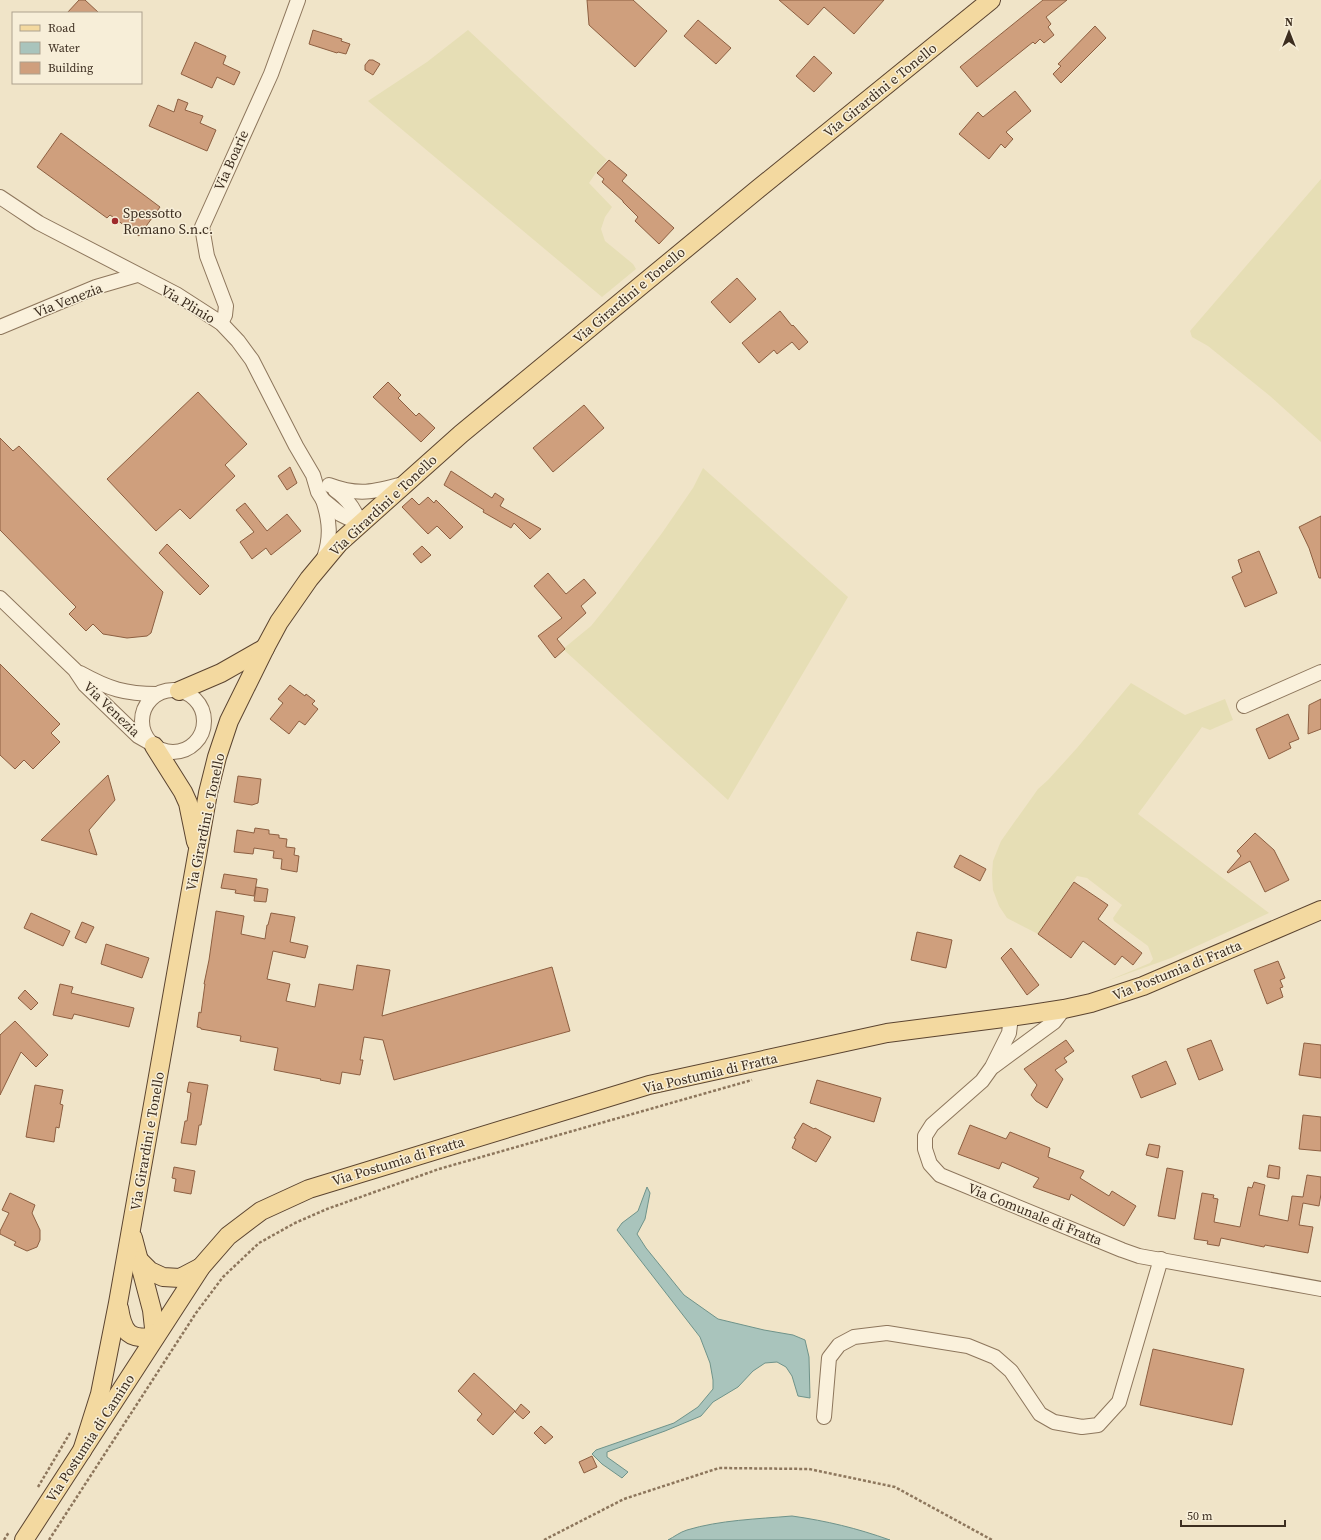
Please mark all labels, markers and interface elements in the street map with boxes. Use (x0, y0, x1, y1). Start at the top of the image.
legend (12, 12, 142, 84)
north arrow (1269, 12, 1309, 52)
text: N (1285, 15, 1293, 30)
text: Road (48, 20, 75, 36)
street label: Via Girardini e Tonello (819, 38, 941, 142)
text: Water (48, 40, 80, 56)
text: Building (48, 60, 93, 76)
street label: Via Boarie (209, 127, 253, 193)
place label: Spessotto Romano S.n.c. (123, 203, 213, 239)
marker: Spessotto Romano S.n.c. (110, 216, 120, 226)
street label: Via Girardini e Tonello (569, 242, 690, 348)
street label: Via Venezia (31, 277, 106, 322)
street label: Via Plinio (157, 280, 219, 328)
street label: Via Girardini e Tonello (325, 449, 442, 560)
street label: Via Venezia (79, 677, 145, 742)
street label: Via Girardini e Tonello (181, 751, 229, 893)
street label: Via Postumia di Fratta (1109, 935, 1245, 1005)
street label: Via Postumia di Fratta (641, 1048, 780, 1098)
street label: Via Girardini e Tonello (125, 1070, 169, 1212)
street label: Via Postumia di Fratta (329, 1131, 468, 1191)
street label: Via Comunale di Fratta (965, 1178, 1106, 1250)
street label: Via Postumia di Camino (41, 1370, 139, 1506)
scale bar (1181, 1502, 1285, 1528)
text: 50 m (1187, 1508, 1213, 1524)

